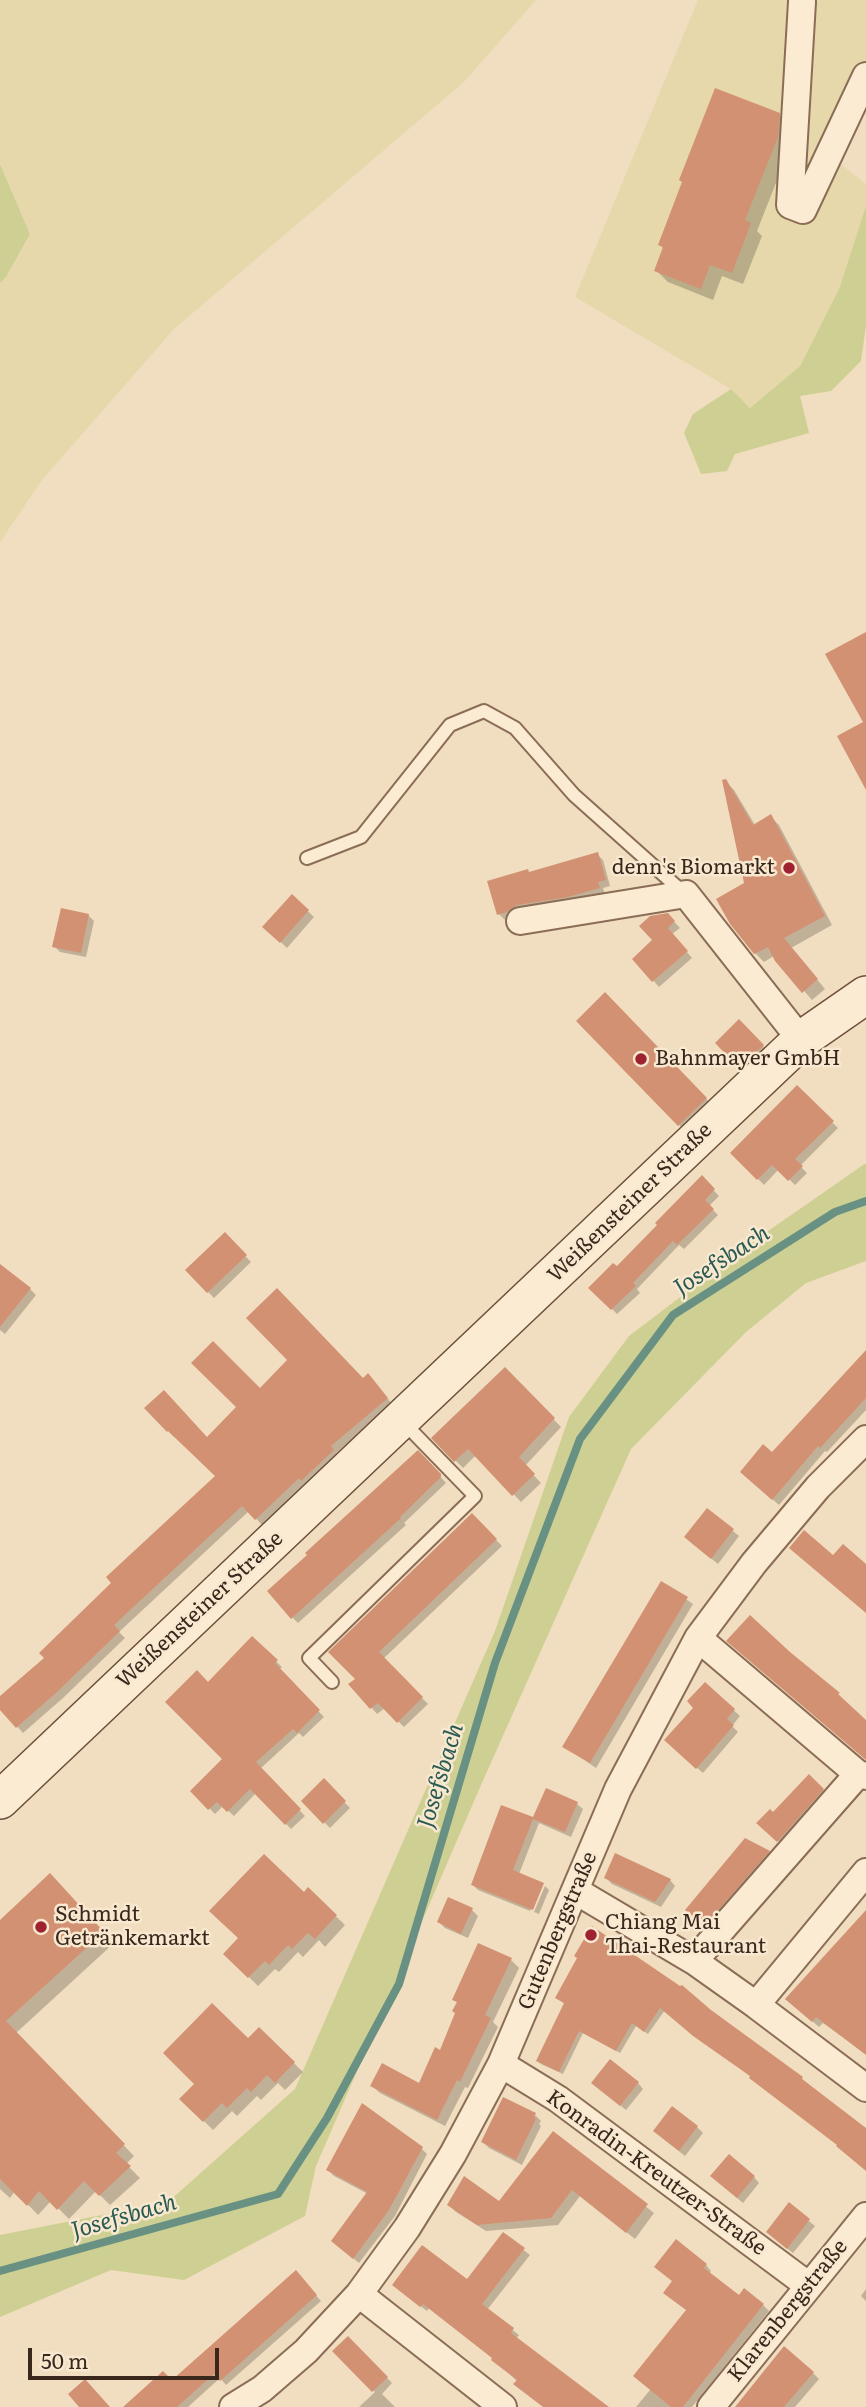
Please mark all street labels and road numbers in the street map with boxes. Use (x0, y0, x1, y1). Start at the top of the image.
street label: Weißensteiner Straße (543, 1118, 717, 1288)
street label: Weißensteiner Straße (112, 1526, 288, 1694)
street label: Gutenbergstraße (513, 1848, 603, 2014)
street label: Konradin-Kreutzer-Straße (541, 2085, 771, 2261)
street label: Klarenbergstraße (723, 2235, 853, 2387)

